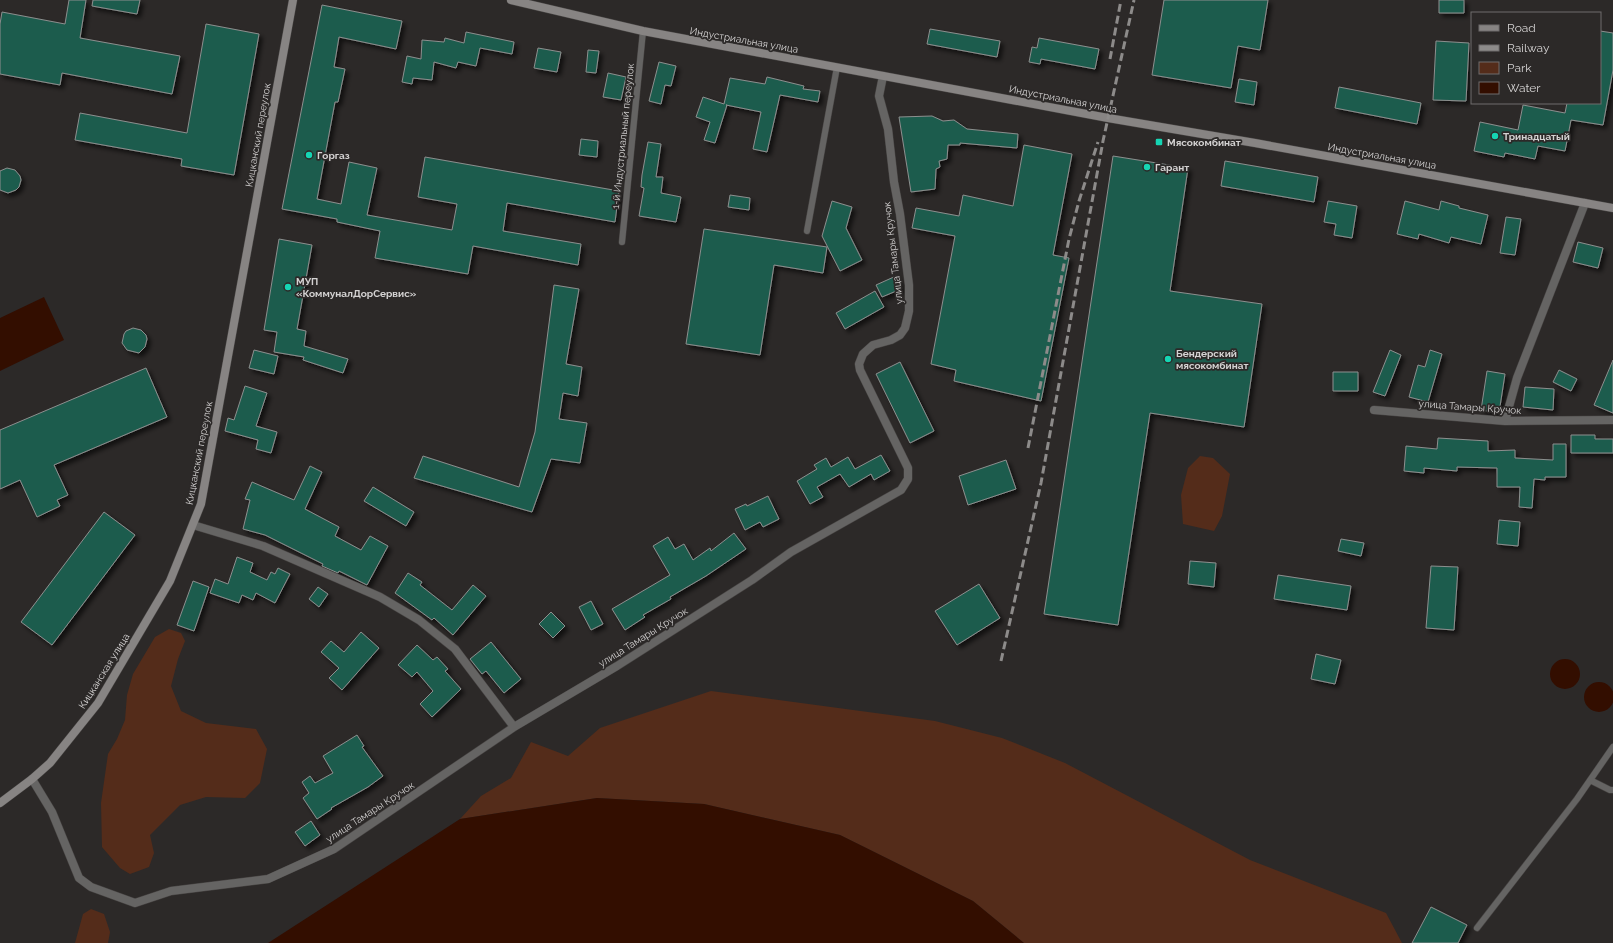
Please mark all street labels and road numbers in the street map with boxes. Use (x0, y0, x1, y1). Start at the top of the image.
street label: Индустриальная улица (689, 25, 799, 55)
street label: 1-й Индустриальный переулок (610, 63, 636, 209)
street label: Кицканский переулок (243, 82, 273, 188)
street label: Индустриальная улица (1008, 83, 1118, 115)
street label: Индустриальная улица (1327, 141, 1437, 171)
street label: улица Тамары Кручок (881, 201, 905, 305)
street label: улица Тамары Кручок (1418, 398, 1522, 416)
street label: Кицканский переулок (184, 400, 214, 506)
street label: улица Тамары Кручок (596, 605, 690, 669)
street label: Кицканская улица (76, 631, 132, 711)
street label: улица Тамары Кручок (324, 779, 416, 845)

